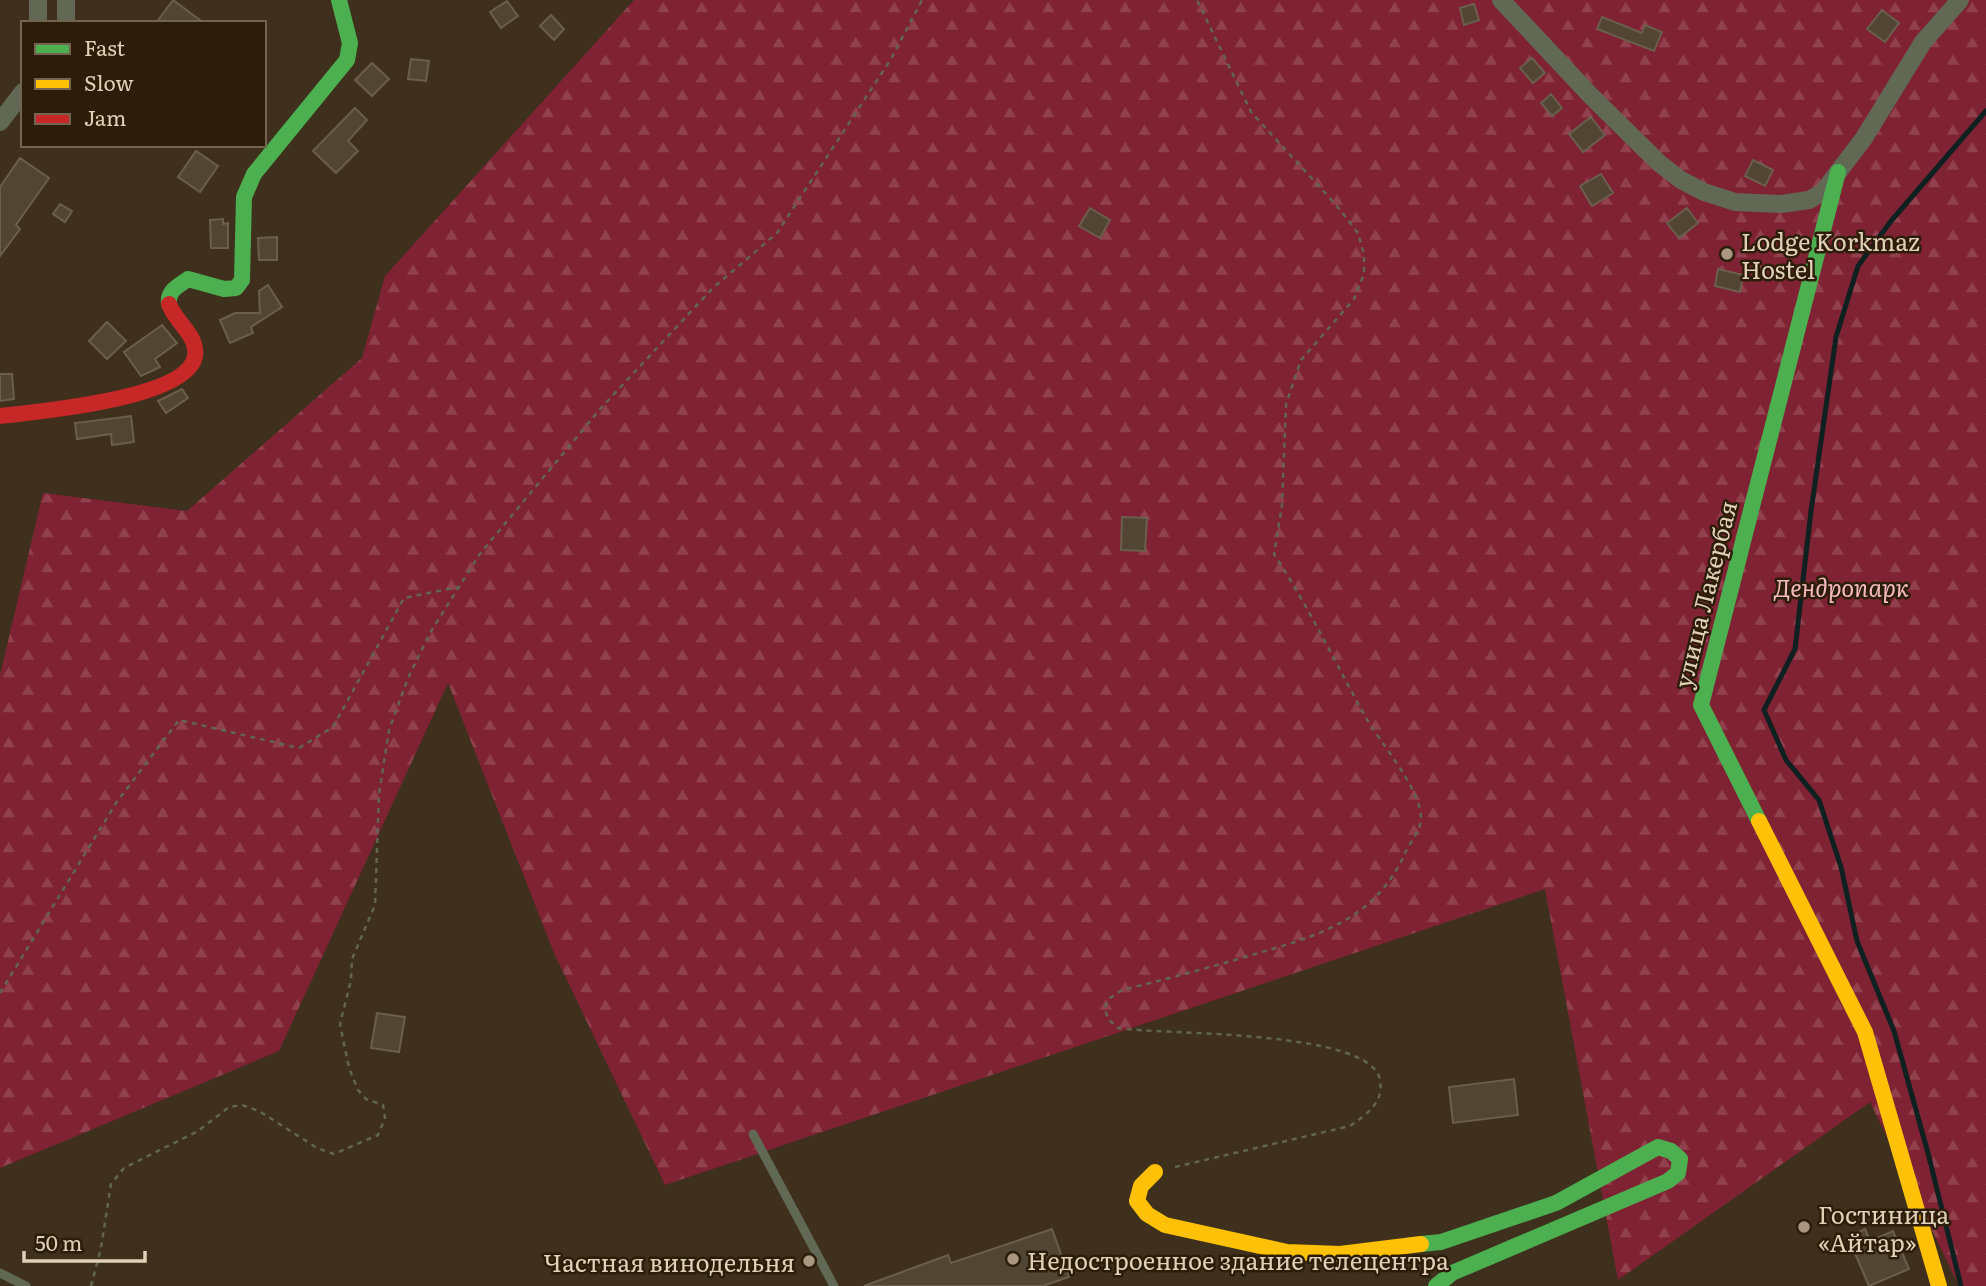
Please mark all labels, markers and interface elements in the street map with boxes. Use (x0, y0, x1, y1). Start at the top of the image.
legend (21, 21, 266, 147)
text: Fast (84, 31, 125, 62)
text: Slow (84, 66, 134, 97)
text: Jam (84, 101, 126, 132)
place label: Lodge Korkmaz Hostel (1741, 223, 1920, 286)
marker: Lodge Korkmaz Hostel (1719, 246, 1735, 262)
street label: улица Лакербая (1664, 497, 1744, 691)
park label: Дендропарк (1773, 569, 1909, 604)
place label: Гостиница «Айтар» (1818, 1196, 1949, 1259)
marker: Гостиница «Айтар» (1796, 1219, 1812, 1235)
scale bar (24, 1220, 145, 1264)
text: 50 m (35, 1226, 82, 1257)
place label: Недостроенное здание телецентра (1027, 1242, 1449, 1277)
place label: Частная винодельня (544, 1244, 795, 1279)
marker: Недостроенное здание телецентра (1005, 1251, 1021, 1267)
marker: Частная винодельня (801, 1253, 817, 1269)

